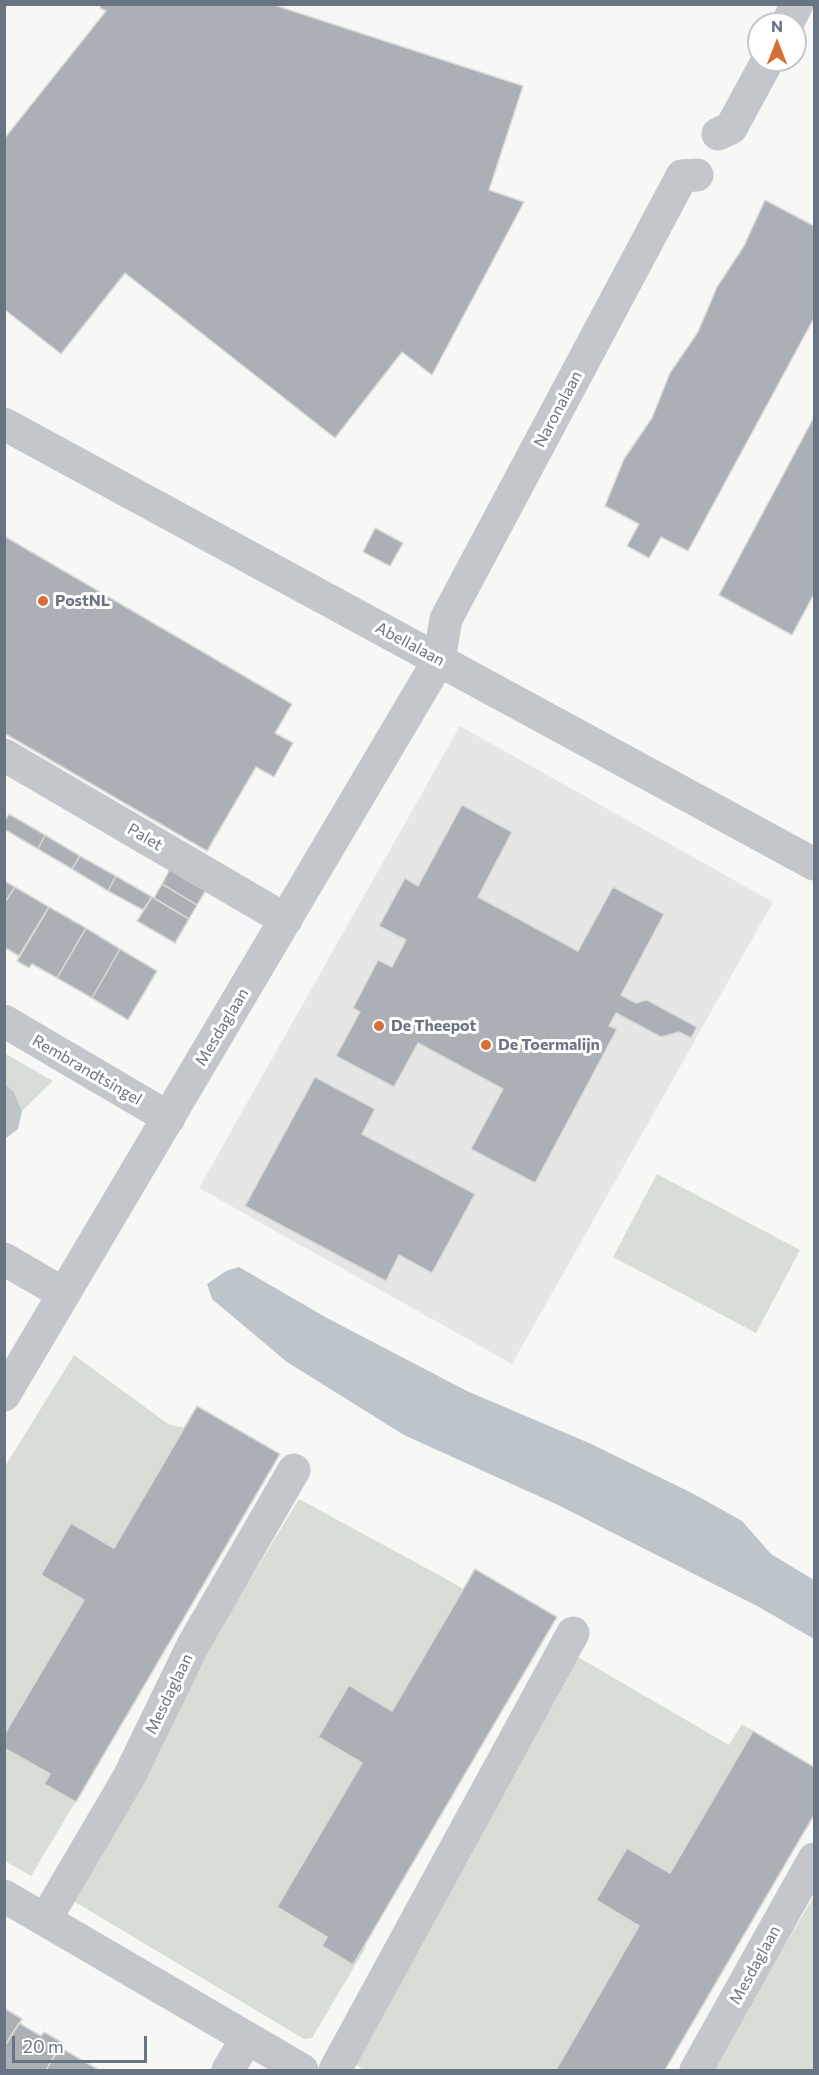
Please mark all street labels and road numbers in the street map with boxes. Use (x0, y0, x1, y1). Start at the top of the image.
street label: Naronalaan (530, 368, 586, 450)
street label: Abellalaan (372, 618, 448, 670)
street label: Palet (124, 819, 166, 855)
street label: Mesdaglaan (191, 985, 253, 1069)
street label: Rembrandtsingel (29, 1031, 145, 1109)
street label: Mesdaglaan (141, 1651, 197, 1737)
street label: Mesdaglaan (725, 1922, 785, 2008)

